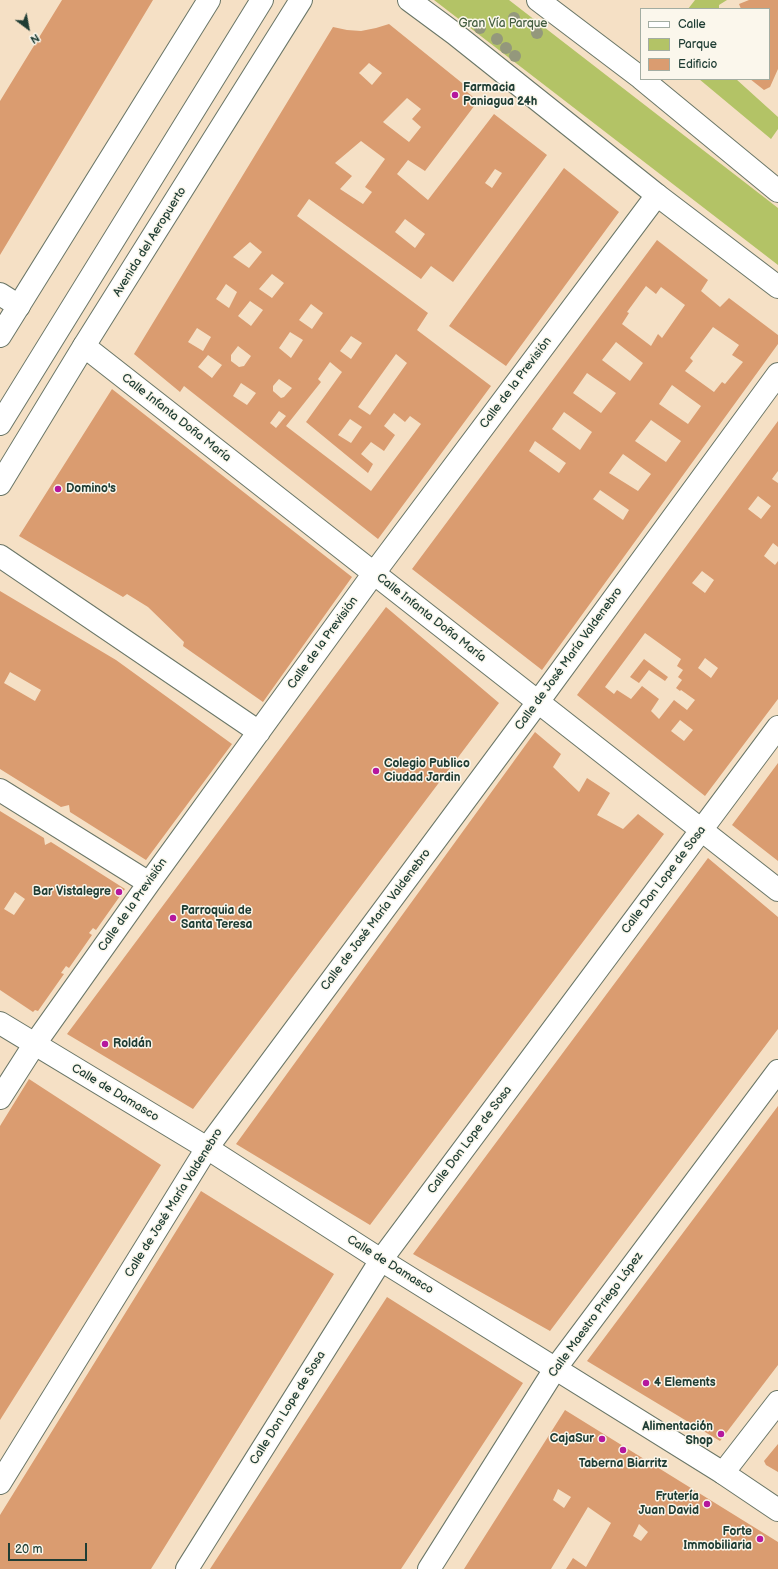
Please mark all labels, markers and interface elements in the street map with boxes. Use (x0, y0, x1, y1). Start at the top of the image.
north arrow (8, 8, 48, 48)
legend (640, 8, 770, 80)
park label: Gran Vía Parque (459, 17, 547, 31)
text: Calle (678, 17, 706, 32)
text: N (28, 31, 42, 46)
text: Parque (678, 37, 717, 52)
text: Edificio (678, 57, 717, 72)
place label: Farmacia Paniagua 24h (463, 81, 537, 109)
marker: Farmacia Paniagua 24h (450, 90, 460, 100)
street label: Avenida del Aeropuerto (110, 185, 190, 299)
street label: Calle de la Previsión (477, 335, 555, 431)
street label: Calle Infanta Doña María (118, 371, 234, 465)
place label: Domino's (66, 482, 116, 496)
marker: Domino's (53, 484, 63, 494)
street label: Calle Infanta Doña María (373, 571, 489, 665)
street label: Calle de José María Valdenebro (512, 585, 626, 733)
street label: Calle de la Previsión (285, 594, 361, 692)
place label: Colegio Publico Ciudad Jardin (384, 757, 470, 785)
marker: Colegio Publico Ciudad Jardin (371, 766, 381, 776)
street label: Calle Don Lope de Sosa (619, 823, 709, 937)
street label: Calle de José María Valdenebro (318, 847, 434, 993)
street label: Calle de la Previsión (95, 856, 171, 954)
place label: Bar Vistalegre (33, 885, 111, 899)
marker: Bar Vistalegre (114, 887, 124, 897)
place label: Parroquia de Santa Teresa (181, 904, 252, 932)
marker: Parroquia de Santa Teresa (168, 913, 178, 923)
place label: Roldán (113, 1037, 152, 1051)
marker: Roldán (100, 1039, 110, 1049)
street label: Calle de Damasco (69, 1061, 161, 1125)
street label: Calle Don Lope de Sosa (425, 1083, 515, 1197)
street label: Calle de José María Valdenebro (122, 1126, 226, 1280)
street label: Calle de Damasco (344, 1233, 436, 1297)
street label: Calle Maestro Priego López (546, 1250, 646, 1380)
street label: Calle Don Lope de Sosa (247, 1349, 329, 1467)
place label: 4 Elements (654, 1376, 716, 1390)
marker: 4 Elements (641, 1378, 651, 1388)
place label: Alimentación Shop (642, 1420, 713, 1448)
marker: Alimentación Shop (716, 1429, 726, 1439)
place label: CajaSur (550, 1432, 594, 1446)
marker: CajaSur (597, 1434, 607, 1444)
marker: Taberna Biarritz (618, 1445, 628, 1455)
place label: Taberna Biarritz (579, 1457, 667, 1471)
place label: Frutería Juan David (638, 1490, 699, 1518)
marker: Frutería Juan David (702, 1499, 712, 1509)
place label: Forte Immobiliaria (683, 1525, 752, 1553)
marker: Forte Immobiliaria (755, 1534, 765, 1544)
scale bar (10, 1535, 89, 1561)
text: 20 m (15, 1542, 42, 1557)

